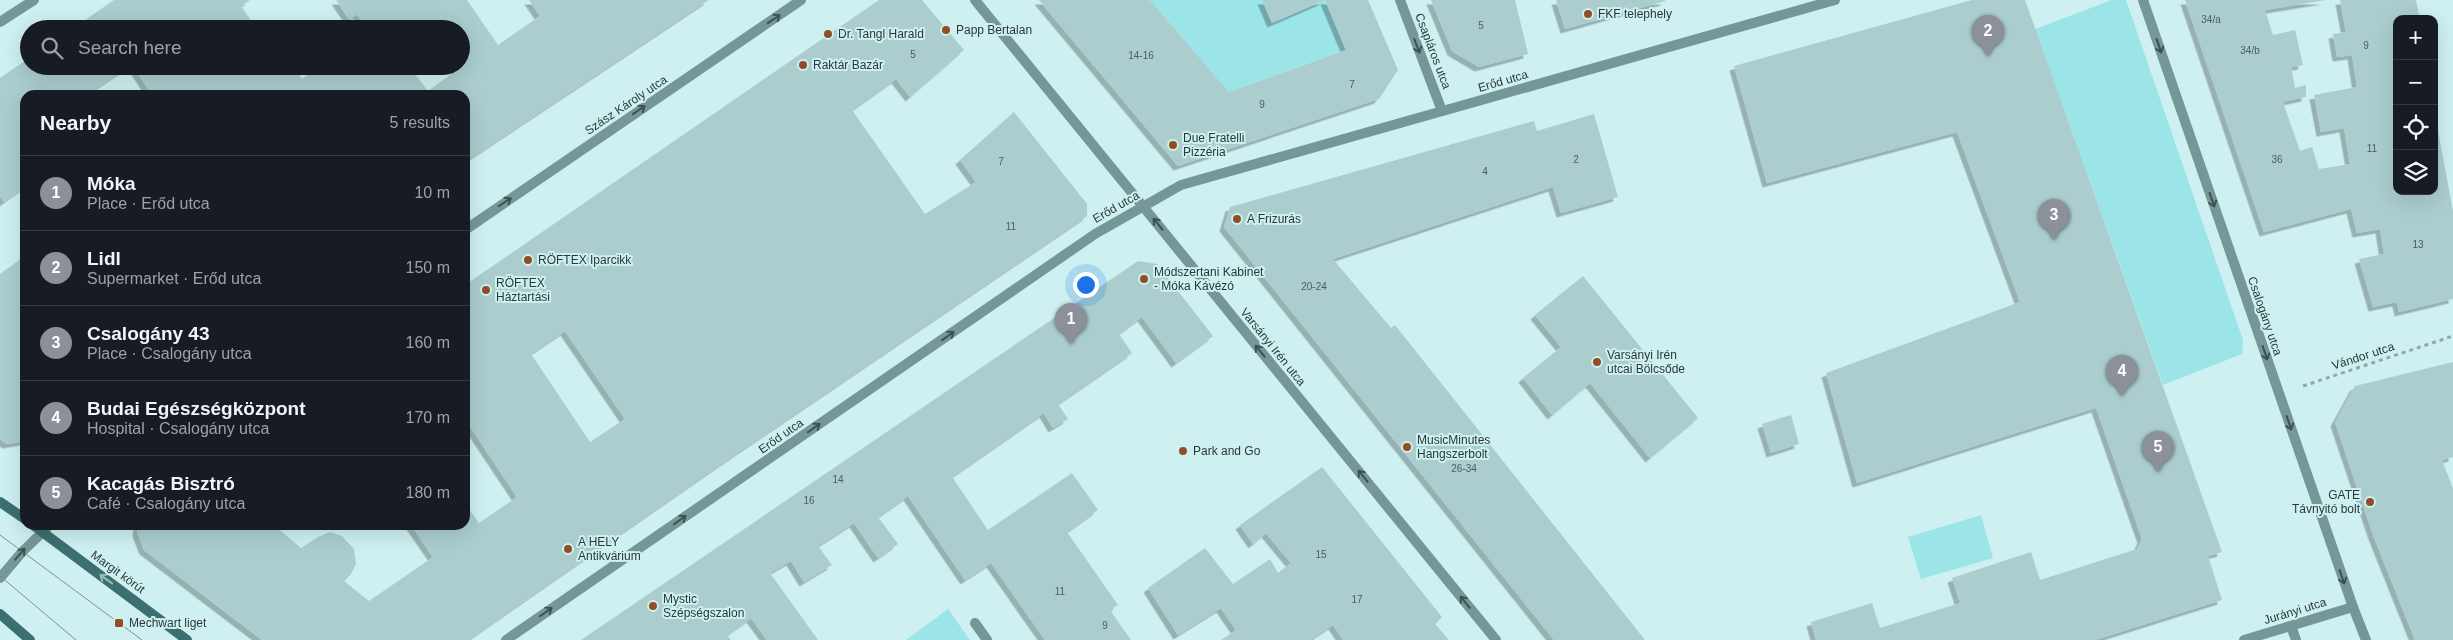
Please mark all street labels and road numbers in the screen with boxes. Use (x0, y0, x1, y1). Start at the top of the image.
street label: Csapláros utca (1412, 11, 1454, 91)
street label: Erőd utca (1476, 67, 1530, 95)
street label: Szász Károly utca (582, 72, 670, 138)
street label: Erőd utca (1090, 188, 1142, 226)
street label: Csalogány utca (2245, 275, 2285, 358)
street label: Varsányi Irén utca (1237, 305, 1309, 389)
street label: Vándor utca (2330, 339, 2396, 373)
street label: Erőd utca (756, 415, 806, 456)
street label: Margit körút (88, 548, 148, 597)
street label: Jurányi utca (2262, 595, 2328, 627)

